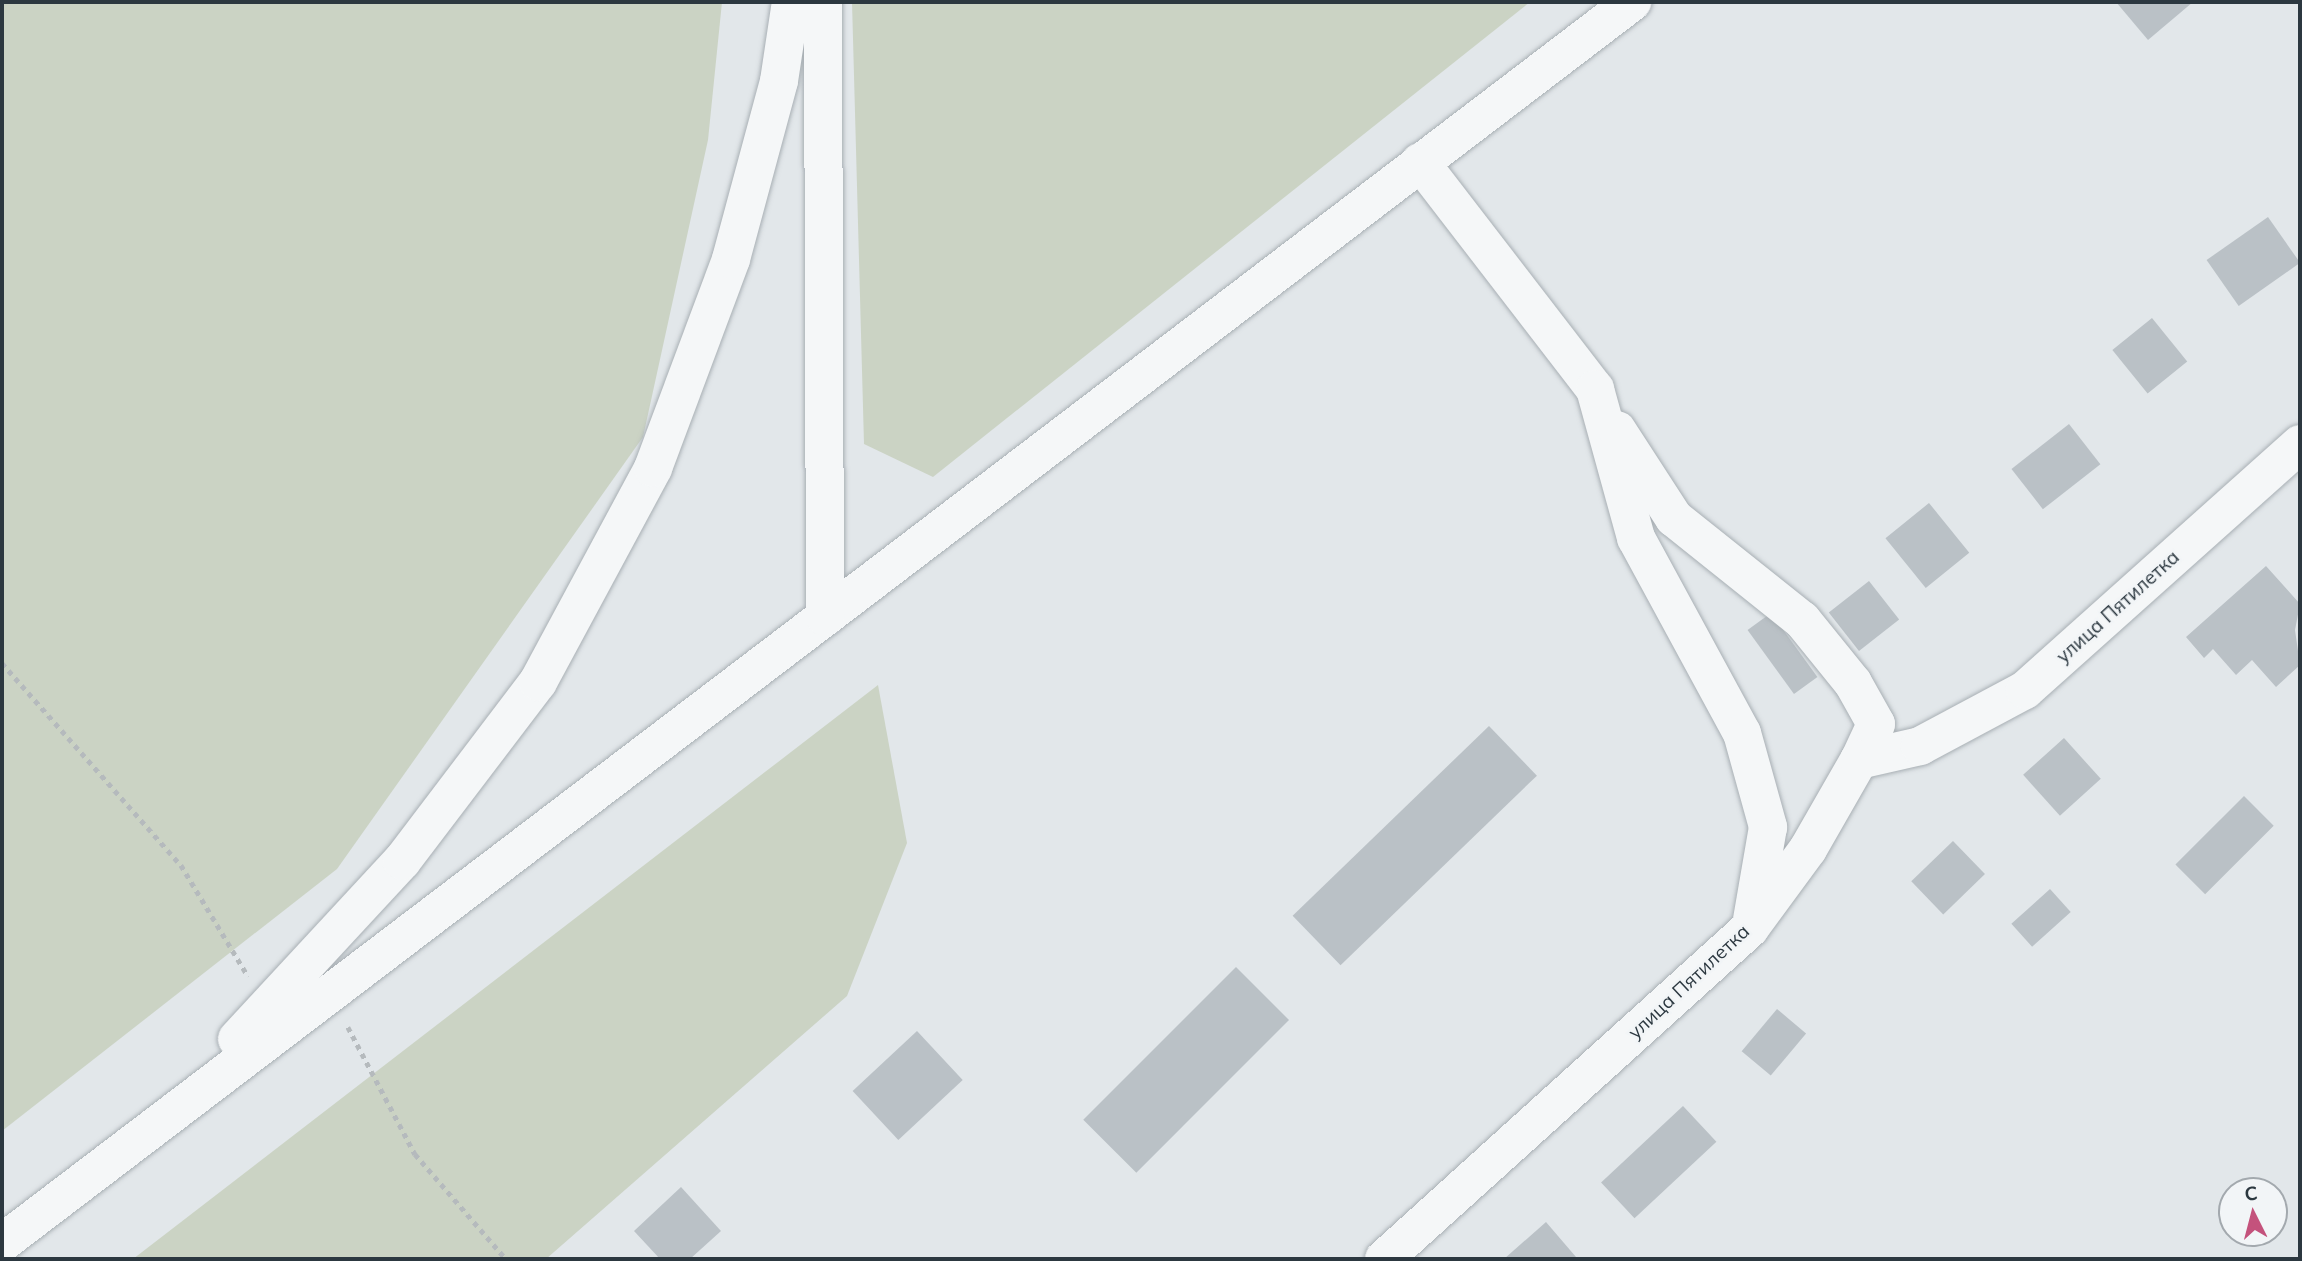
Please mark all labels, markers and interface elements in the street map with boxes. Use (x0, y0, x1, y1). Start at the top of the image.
street label: улица Пятилетка (2052, 546, 2184, 668)
street label: улица Пятилетка (1624, 920, 1754, 1044)
north arrow (2218, 1177, 2288, 1247)
text: С (2243, 1180, 2259, 1206)

